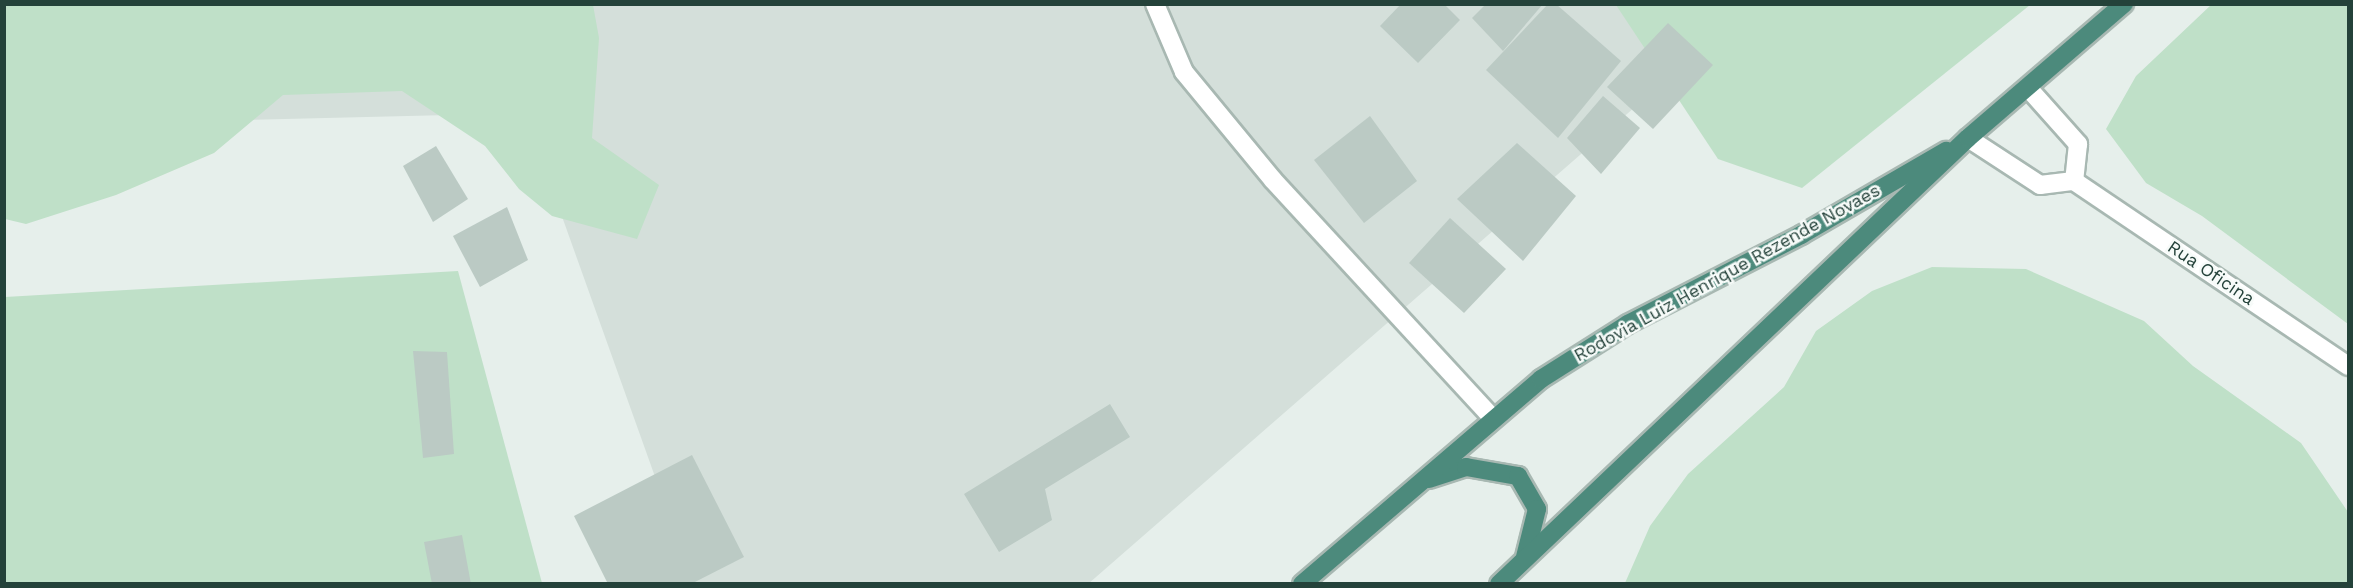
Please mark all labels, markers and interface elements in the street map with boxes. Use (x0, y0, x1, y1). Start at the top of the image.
street label: Rodovia Luiz Henrique Rezende Novaes (1570, 179, 1884, 367)
street label: Rua Oficina (2163, 236, 2259, 310)

